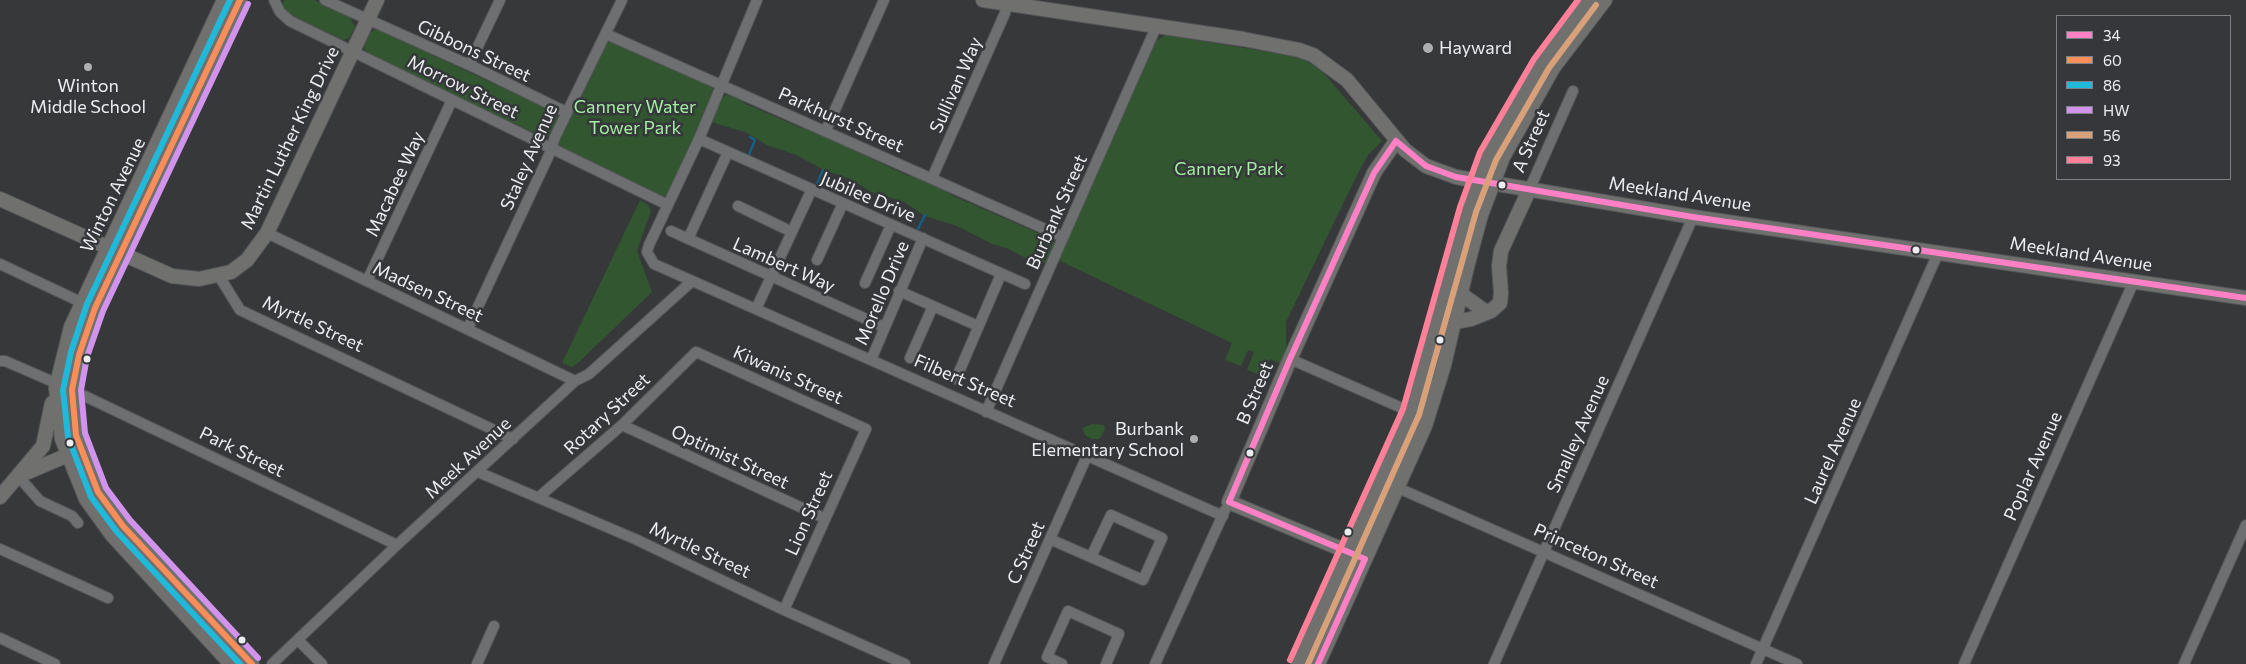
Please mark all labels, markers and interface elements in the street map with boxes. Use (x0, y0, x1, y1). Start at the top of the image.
street label: Gibbons Street (414, 15, 534, 87)
legend (2056, 15, 2231, 180)
text: 34 (2103, 26, 2121, 44)
street label: Sullivan Way (925, 34, 987, 136)
place label: Hayward (1439, 37, 1512, 59)
marker: Hayward (1421, 41, 1435, 55)
street label: Martin Luther King Drive (236, 43, 344, 233)
street label: Morrow Street (404, 51, 522, 123)
text: 60 (2103, 51, 2122, 69)
marker: Winton Middle School (82, 61, 94, 73)
place label: Winton Middle School (30, 75, 146, 118)
text: 86 (2103, 76, 2121, 94)
street label: Parkhurst Street (775, 83, 907, 157)
park label: Cannery Water Tower Park (574, 96, 696, 138)
street label: Staley Avenue (496, 101, 562, 213)
text: HW (2103, 101, 2130, 119)
street label: A Street (1508, 106, 1554, 176)
text: 56 (2103, 126, 2121, 144)
street label: Macabee Way (361, 128, 429, 240)
street label: Winton Avenue (76, 134, 150, 256)
street label: Burbank Street (1022, 151, 1092, 273)
text: 93 (2103, 151, 2121, 169)
park label: Cannery Park (1174, 158, 1284, 180)
street label: Jubilee Drive (817, 167, 919, 227)
street label: Meekland Avenue (1607, 172, 1753, 216)
unlabelled marker (1497, 180, 1507, 190)
street label: Meekland Avenue (2008, 232, 2154, 276)
street label: Lambert Way (730, 233, 838, 297)
street label: Morello Drive (850, 238, 914, 348)
unlabelled marker (1911, 245, 1921, 255)
street label: Madsen Street (369, 257, 487, 327)
street label: Myrtle Street (259, 291, 367, 357)
unlabelled marker (1435, 335, 1445, 345)
street label: Kiwanis Street (730, 341, 846, 409)
street label: Filbert Street (911, 350, 1019, 412)
unlabelled marker (82, 354, 92, 364)
street label: B Street (1232, 358, 1278, 428)
street label: Rotary Street (560, 369, 654, 459)
street label: Smalley Avenue (1542, 372, 1614, 496)
street label: Laurel Avenue (1800, 394, 1866, 508)
street label: Poplar Avenue (1999, 408, 2067, 524)
street label: Meek Avenue (421, 413, 515, 503)
place label: Burbank Elementary School (1031, 418, 1184, 460)
street label: Optimist Street (668, 420, 792, 494)
street label: Park Street (196, 422, 288, 482)
marker: Burbank Elementary School (1188, 433, 1200, 445)
unlabelled marker (65, 438, 75, 448)
unlabelled marker (1245, 448, 1255, 458)
street label: Lion Street (781, 467, 837, 559)
street label: Myrtle Street (646, 517, 754, 583)
street label: C Street (1003, 518, 1049, 588)
street label: Princeton Street (1530, 519, 1662, 593)
unlabelled marker (1343, 527, 1353, 537)
unlabelled marker (237, 635, 247, 645)

